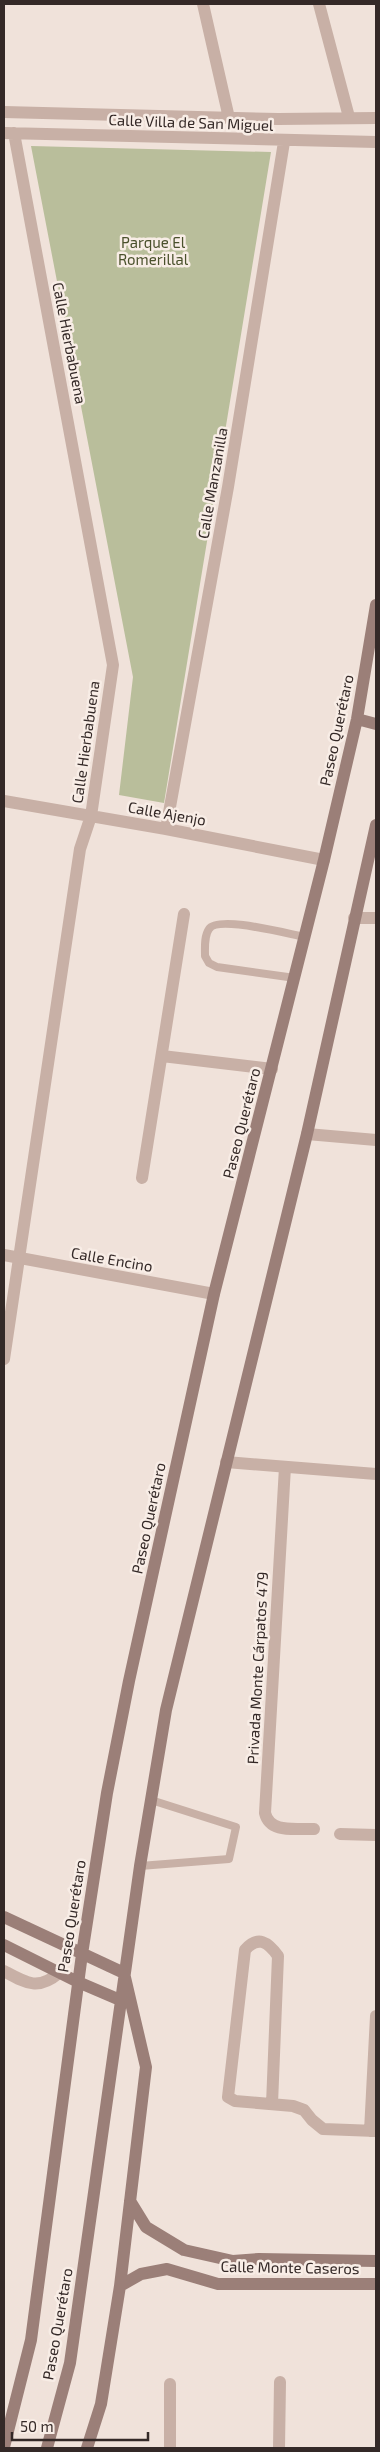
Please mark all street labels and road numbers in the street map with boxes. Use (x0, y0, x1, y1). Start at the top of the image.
street label: Calle Villa de San Miguel (108, 110, 274, 134)
street label: Calle Hierbabuena (49, 281, 91, 405)
street label: Calle Manzanilla (193, 426, 231, 540)
street label: Paseo Querétaro (315, 673, 358, 788)
street label: Calle Hierbabuena (67, 679, 103, 805)
street label: Calle Ajenjo (126, 797, 207, 830)
street label: Paseo Querétaro (219, 1066, 264, 1180)
street label: Calle Encino (70, 1243, 154, 1275)
street label: Paseo Querétaro (127, 1461, 170, 1576)
street label: Privada Monte Cárpatos 479 (243, 1571, 271, 1765)
street label: Paseo Querétaro (53, 1859, 90, 1974)
street label: Calle Monte Caseros (220, 2257, 360, 2277)
street label: Paseo Querétaro (38, 2267, 77, 2382)

